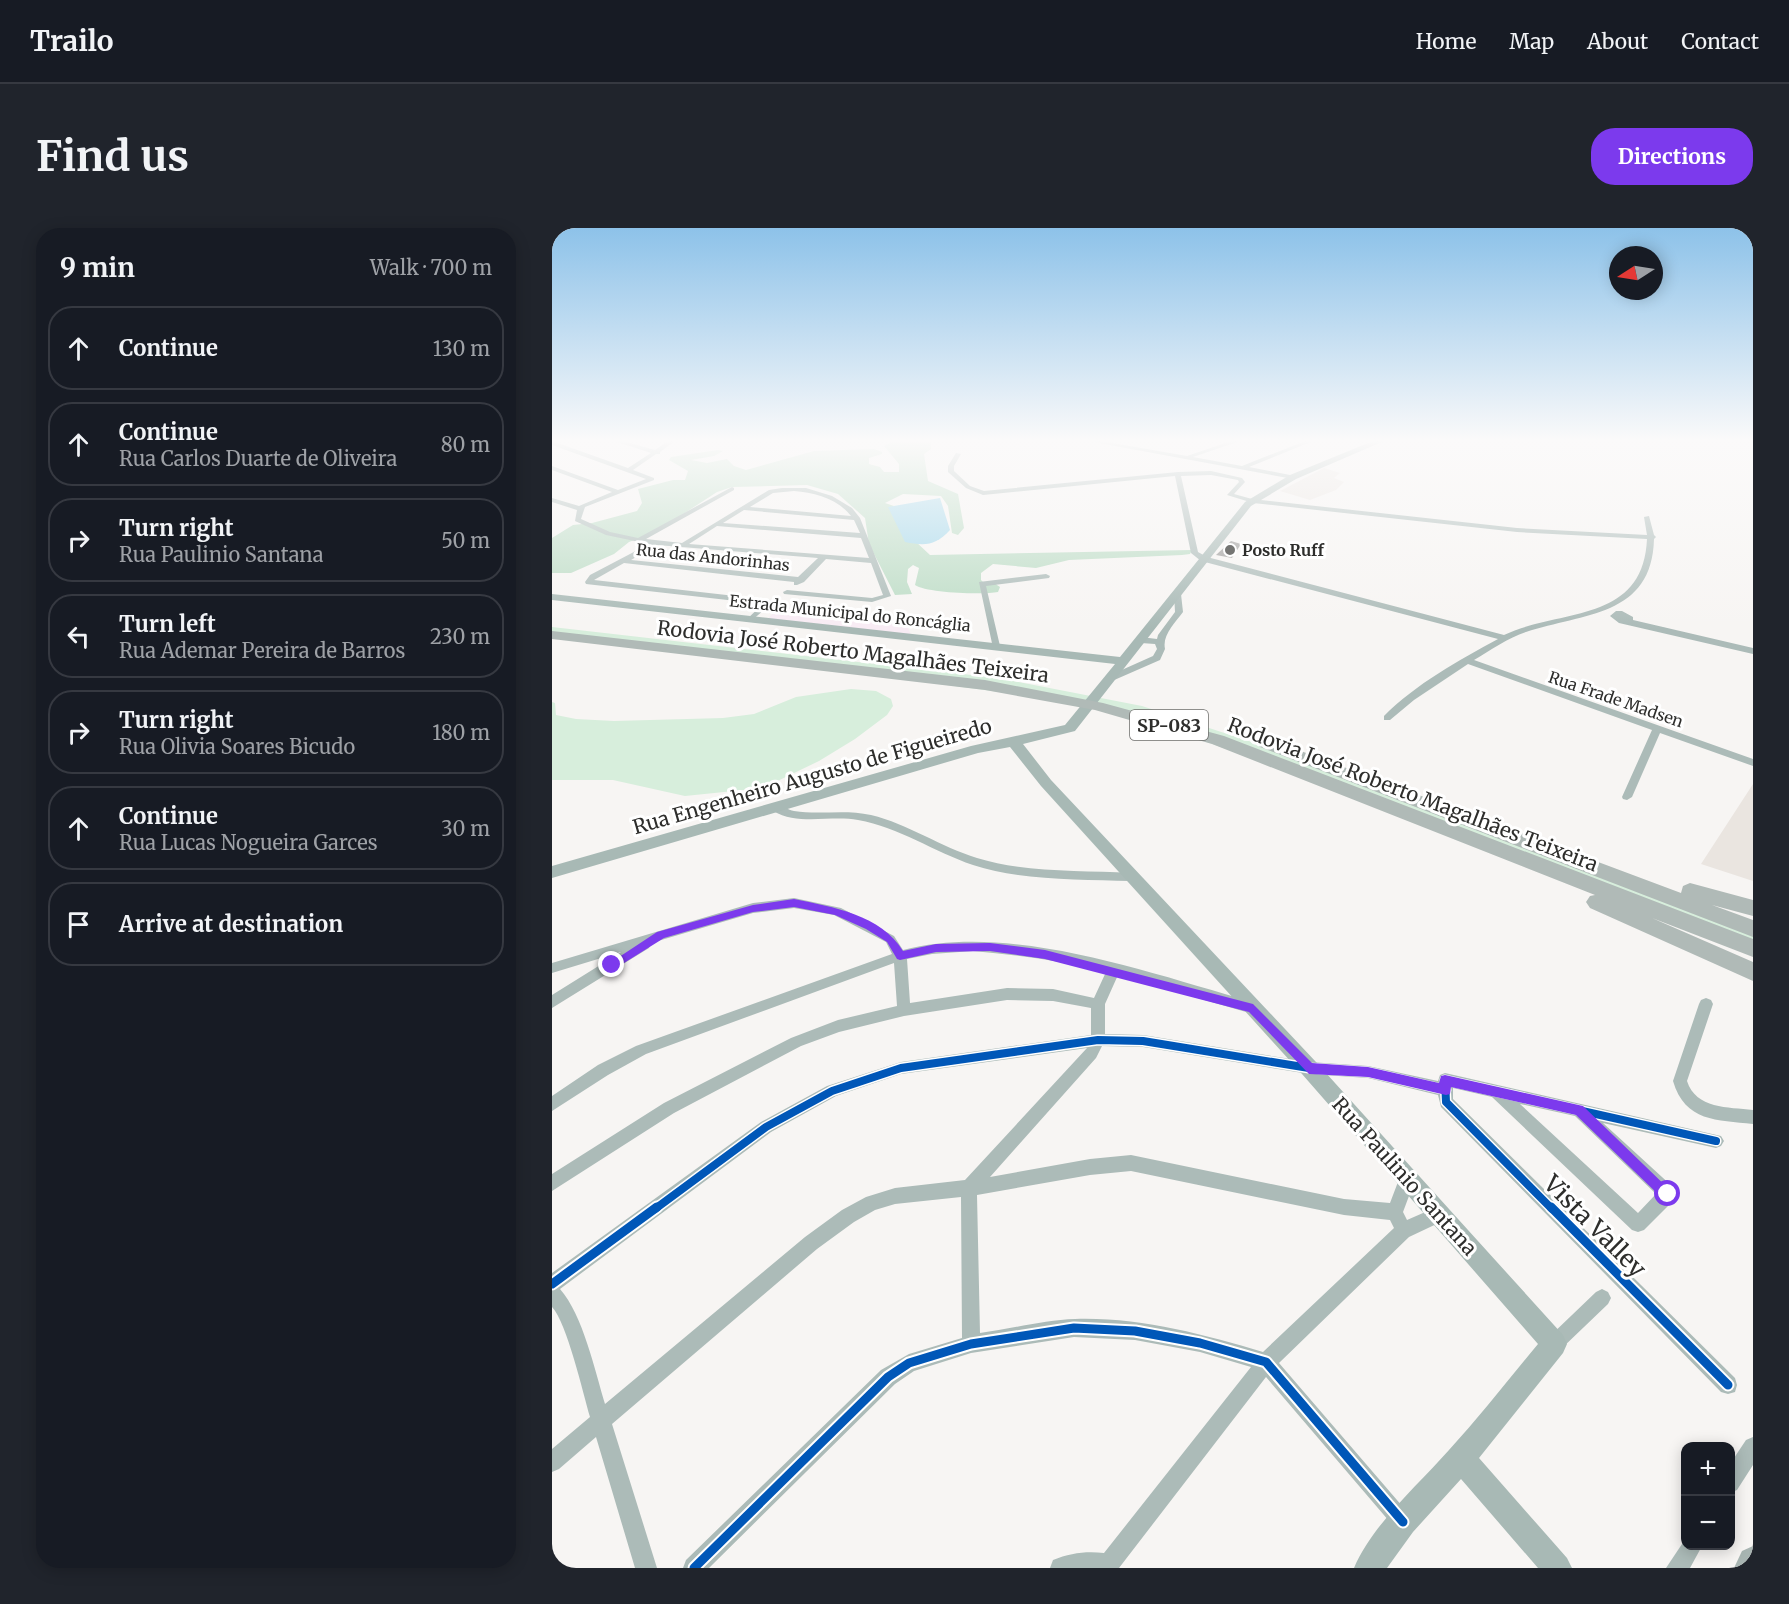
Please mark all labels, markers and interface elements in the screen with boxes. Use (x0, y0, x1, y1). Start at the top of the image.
text: Trailo (30, 23, 114, 59)
text: Home (1416, 28, 1476, 55)
text: Map (1509, 28, 1554, 55)
text: About (1587, 28, 1648, 55)
text: Contact (1681, 28, 1759, 55)
button: Directions (1591, 128, 1753, 185)
text: Find us (36, 130, 189, 182)
north arrow (1609, 246, 1663, 300)
text: 9 min (60, 251, 135, 284)
text: Walk · 700 m (370, 255, 492, 280)
icon: ahead (62, 332, 95, 365)
text: Continue (119, 334, 218, 362)
text: 130 m (433, 336, 490, 361)
text: Continue (119, 418, 218, 446)
icon: ahead (62, 428, 95, 461)
text: 80 m (441, 432, 490, 457)
text: Rua Carlos Duarte de Oliveira (119, 446, 397, 471)
text: Turn right (119, 514, 233, 542)
icon: right (62, 524, 95, 557)
text: 50 m (441, 528, 490, 553)
street label: Rua das Andorinhas (635, 539, 791, 575)
place label: Posto Ruff (1242, 540, 1325, 560)
text: Rua Paulinio Santana (119, 542, 323, 567)
marker: Posto Ruff (1223, 543, 1237, 557)
street label: Estrada Municipal do Roncáglia (728, 590, 972, 636)
text: Turn left (119, 610, 216, 638)
street label: Rodovia José Roberto Magalhães Teixeira (656, 615, 1051, 687)
icon: left (62, 620, 95, 653)
text: 230 m (430, 624, 490, 649)
text: Rua Ademar Pereira de Barros (119, 638, 405, 663)
street label: Rua Frade Madsen (1546, 667, 1686, 732)
text: Turn right (119, 706, 233, 734)
road number: SP-083 (1130, 710, 1208, 740)
street label: Rodovia José Roberto Magalhães Teixeira (1224, 712, 1602, 876)
street label: Rua Engenheiro Augusto de Figueiredo (630, 713, 995, 839)
icon: right (62, 716, 95, 749)
text: 180 m (432, 720, 490, 745)
text: Rua Olivia Soares Bicudo (119, 734, 355, 759)
text: Continue (119, 802, 218, 830)
icon: ahead (62, 812, 95, 845)
text: 30 m (441, 816, 490, 841)
text: Rua Lucas Nogueira Garces (119, 830, 378, 855)
icon: arrive (62, 908, 95, 941)
text: Arrive at destination (119, 910, 343, 938)
route end (598, 951, 624, 977)
street label: Rua Paulinio Santana (1327, 1092, 1483, 1260)
street label: Vista Valley (1536, 1167, 1653, 1284)
route start (1654, 1180, 1680, 1206)
map controls (1681, 1442, 1735, 1550)
button: + (1681, 1442, 1735, 1496)
button: − (1681, 1496, 1735, 1550)

